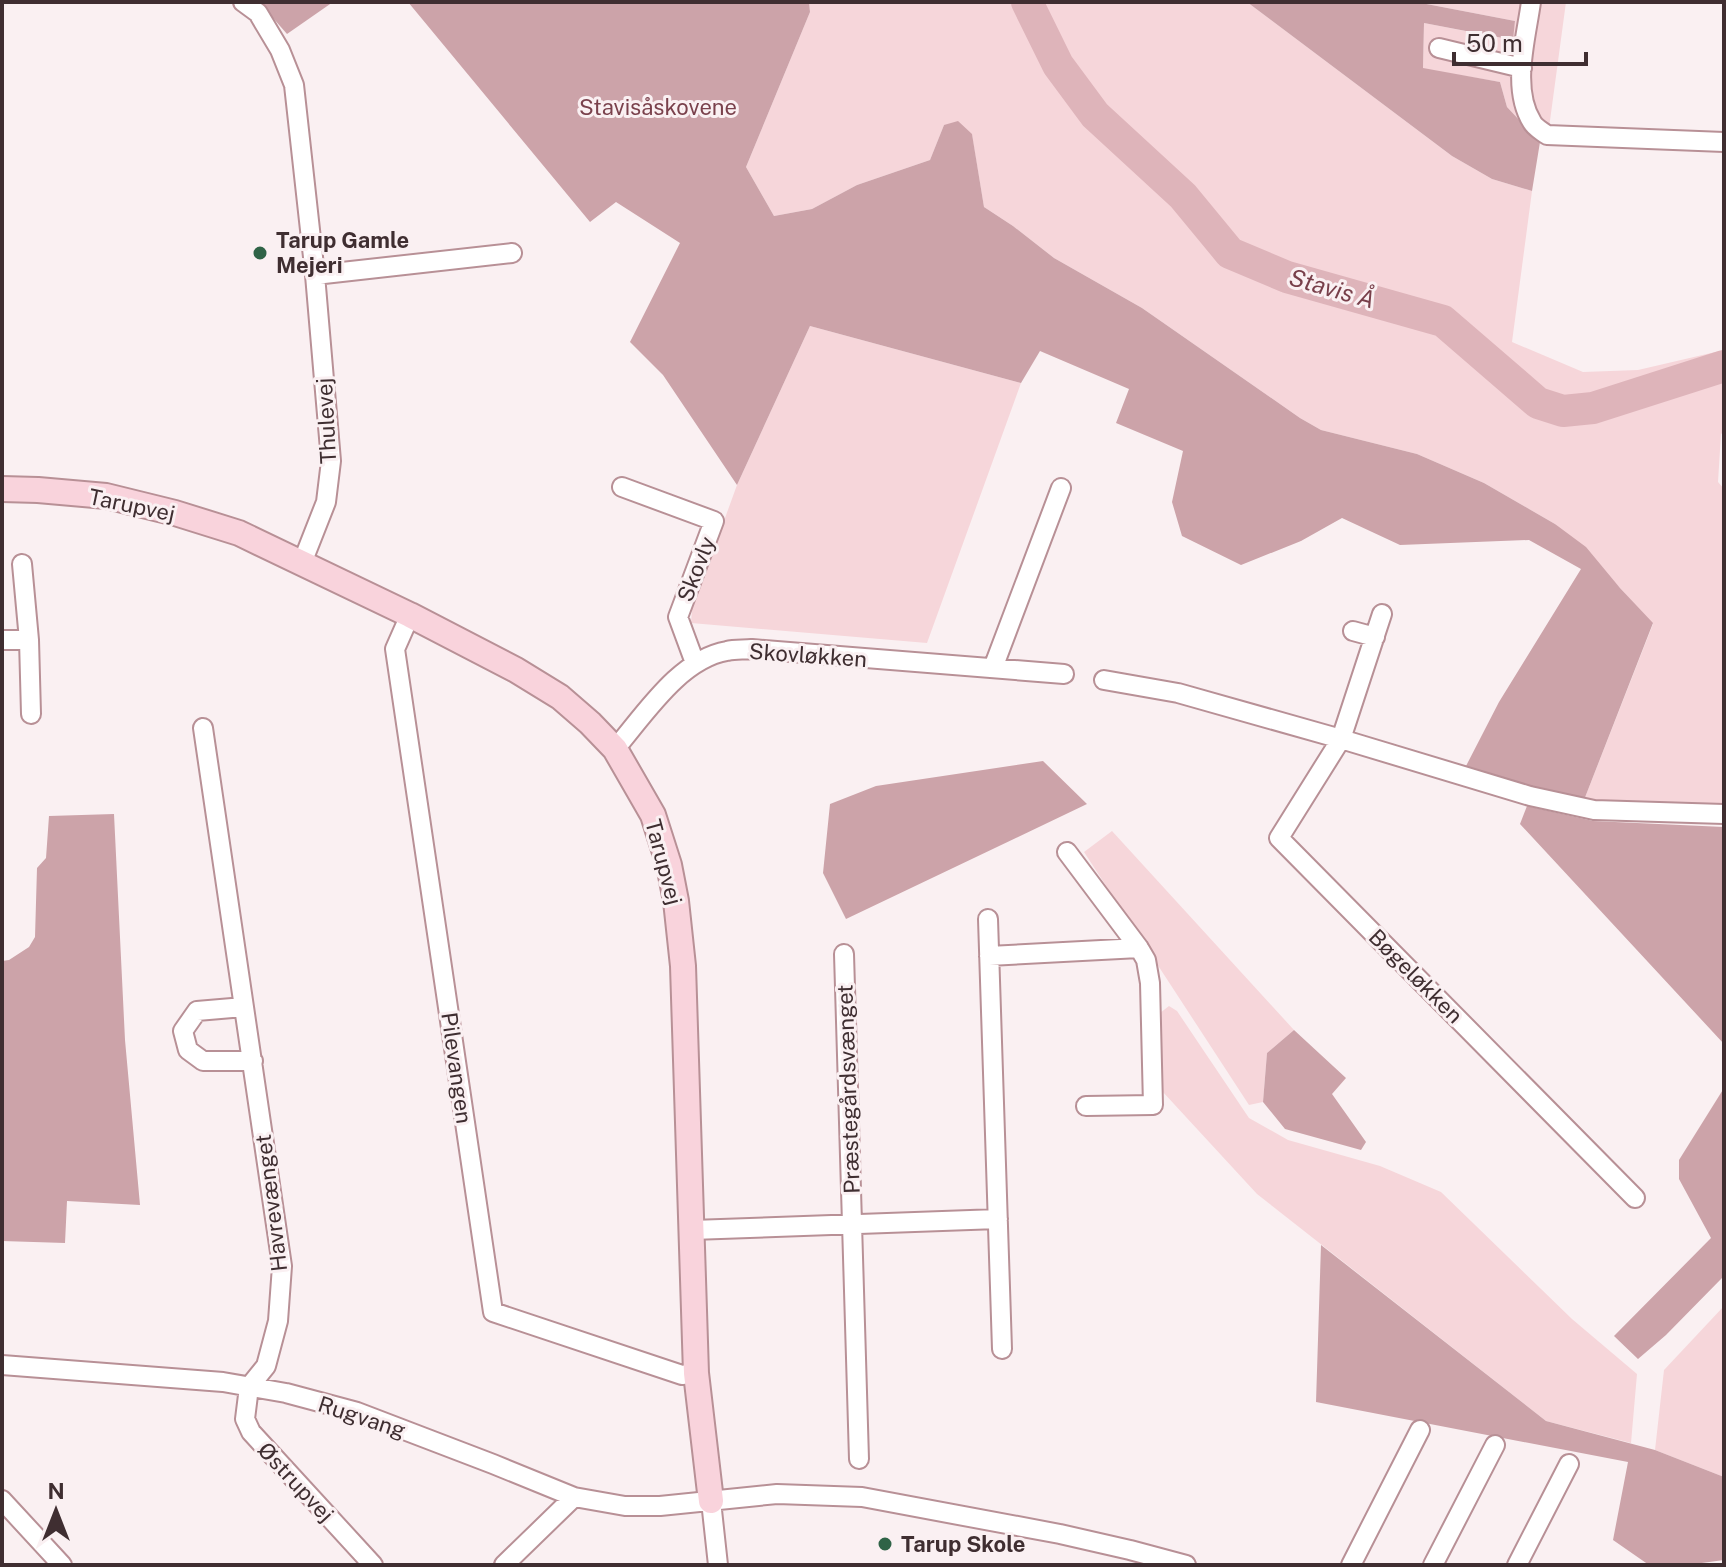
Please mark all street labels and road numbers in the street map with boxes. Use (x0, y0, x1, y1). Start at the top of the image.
street label: Thulevej (311, 377, 341, 465)
street label: Tarupvej (87, 483, 177, 527)
street label: Skovly (672, 532, 720, 605)
street label: Skovløkken (748, 638, 868, 672)
street label: Tarupvej (640, 816, 688, 908)
street label: Bøgeløkken (1364, 924, 1468, 1028)
street label: Præstegårdsvænget (831, 984, 865, 1194)
street label: Pilevangen (436, 1011, 478, 1125)
street label: Havrevænget (250, 1133, 292, 1273)
street label: Rugvang (315, 1391, 409, 1443)
street label: Østrupvej (253, 1437, 339, 1527)

